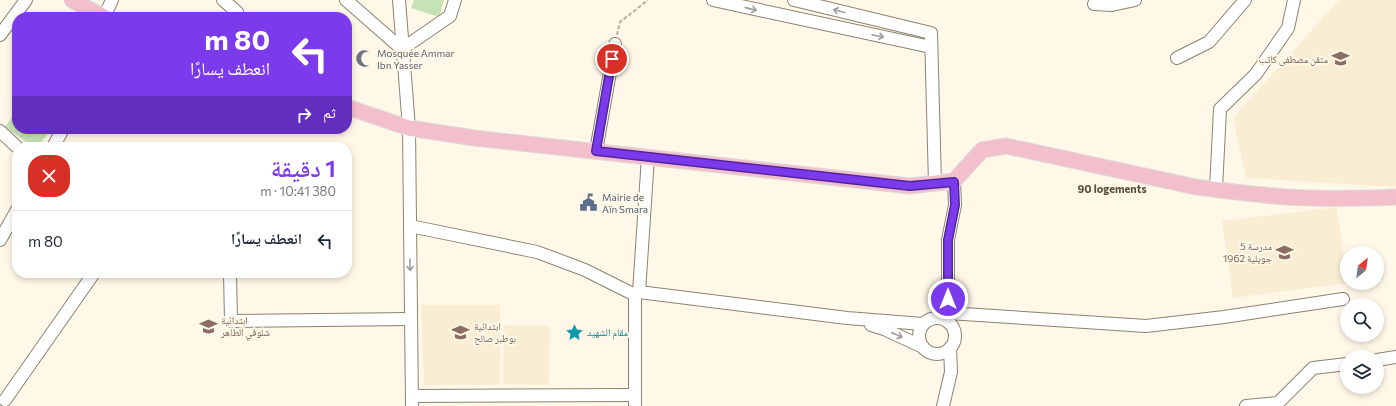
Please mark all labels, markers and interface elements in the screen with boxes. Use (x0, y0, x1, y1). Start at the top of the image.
one-way arrow (744, 5, 757, 13)
one-way arrow (832, 6, 845, 14)
text: 80 m (204, 22, 270, 56)
icon: left (284, 28, 336, 80)
one-way arrow (871, 32, 884, 40)
pin (595, 42, 629, 76)
place label: Mosquée Ammar Ibn Yasser (377, 47, 454, 71)
icon: arrive (601, 48, 623, 70)
mosque icon: Mosquée Ammar Ibn Yasser (354, 49, 374, 69)
school or university icon: متقن مصطفى كاتب (1331, 49, 1351, 69)
place label: متقن مصطفى كاتب (1259, 53, 1328, 66)
text: انعطف يسارًا (190, 57, 270, 79)
text: ثم (323, 103, 336, 121)
icon: right (293, 104, 315, 126)
text: 1 دقيقة (271, 153, 336, 182)
button: close (28, 155, 70, 197)
district label: 90 logements (1077, 182, 1147, 195)
text: 380 m · 10:41 (260, 183, 336, 199)
place label: Mairie de Aïn Smara (602, 191, 648, 215)
public building icon: Mairie de Aïn Smara (579, 193, 599, 213)
text: انعطف يسارًا (231, 229, 302, 247)
icon: left (314, 230, 336, 252)
text: 80 m (28, 232, 63, 250)
place label: مدرسة 5 جويلية 1962 (1223, 240, 1273, 264)
school or university icon: مدرسة 5 جويلية 1962 (1275, 242, 1295, 262)
north arrow (1340, 246, 1384, 290)
map controls (1340, 246, 1384, 394)
one-way arrow (407, 258, 414, 271)
position arrow (927, 278, 969, 320)
button: search (1340, 298, 1384, 342)
place label: ابتدائية شلوفي الطاهر (220, 314, 271, 341)
school or university icon: ابتدائية شلوفي الطاهر (198, 316, 218, 336)
place label: ابتدائية بوطبر صالح (474, 320, 516, 345)
school or university icon: ابتدائية بوطبر صالح (451, 322, 471, 342)
place icon: مقام الشهيد (564, 322, 584, 342)
place label: مقام الشهيد (587, 326, 628, 340)
one-way arrow (890, 332, 902, 339)
button: layers (1340, 350, 1384, 394)

